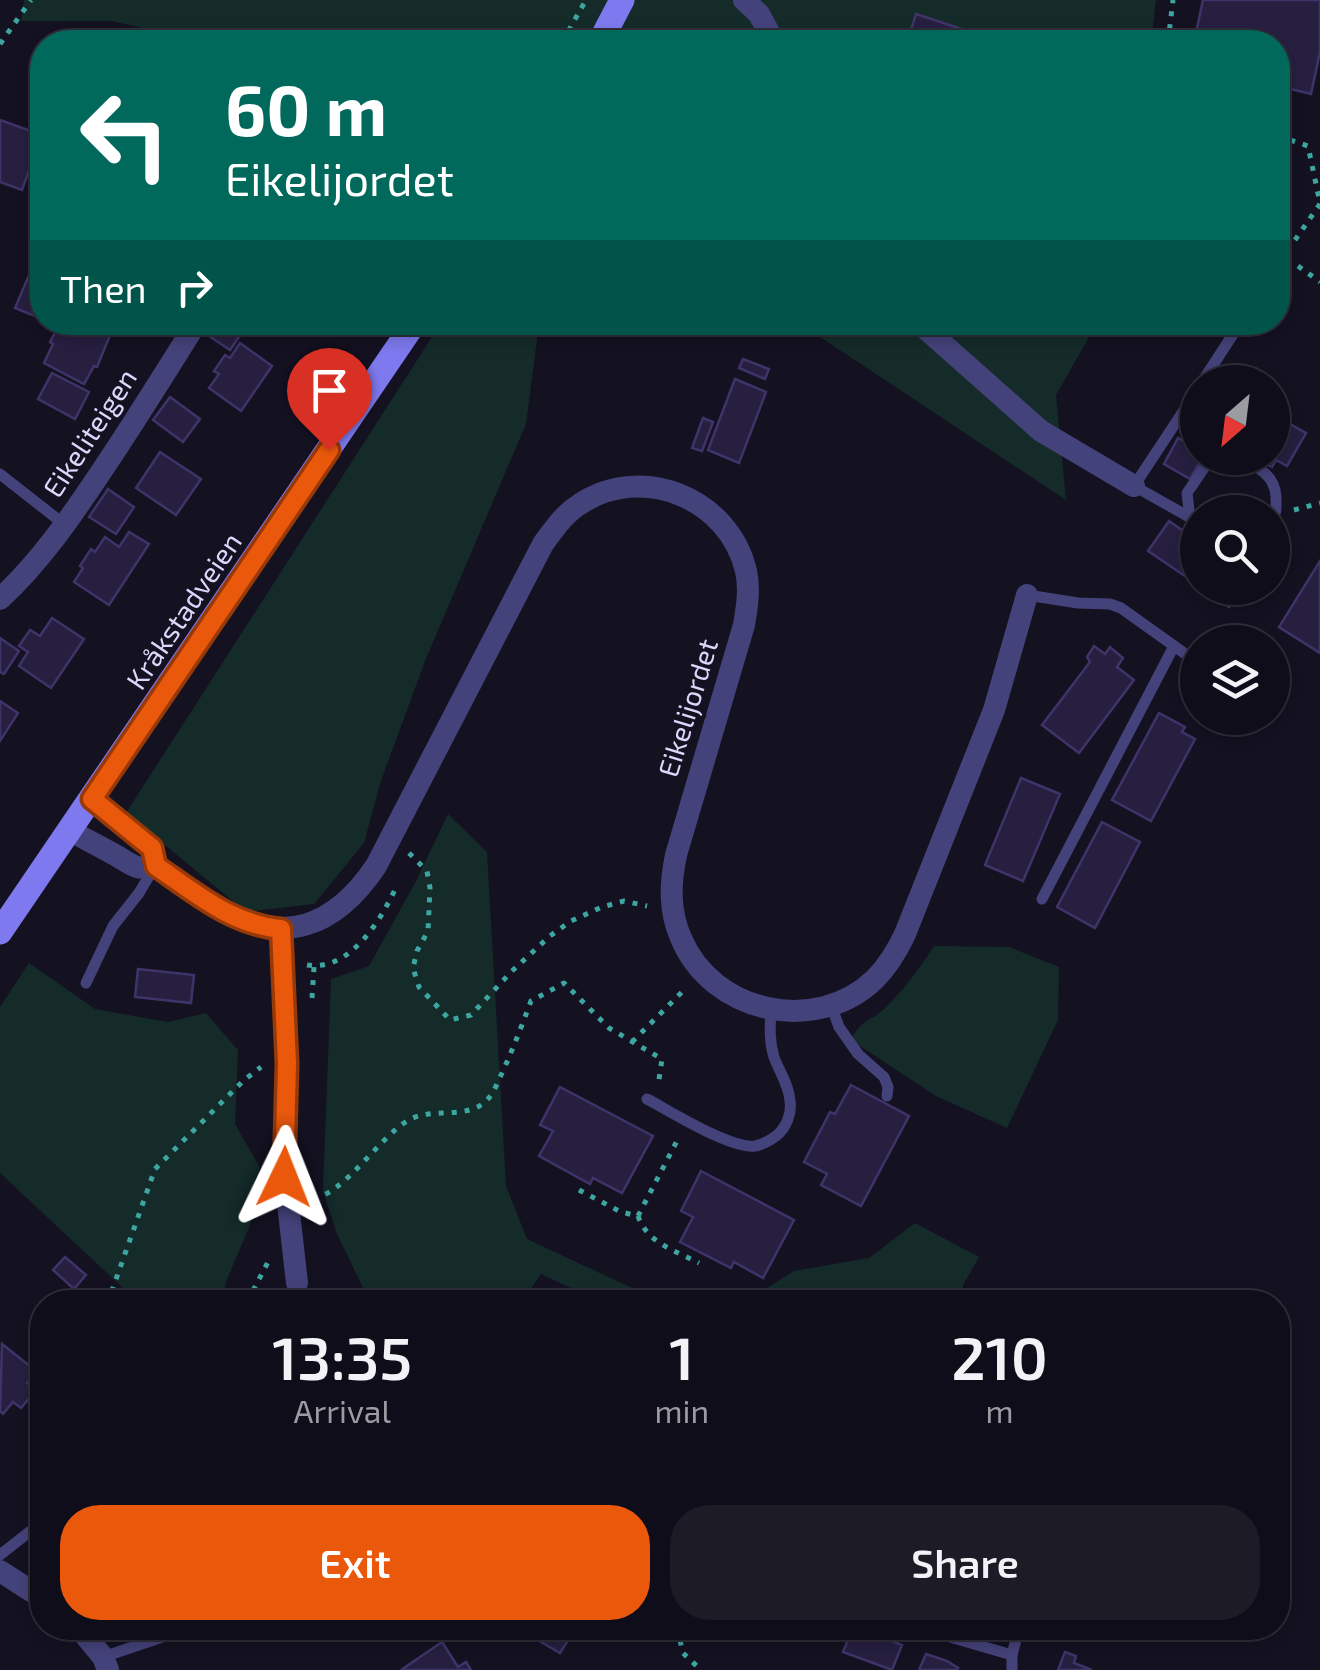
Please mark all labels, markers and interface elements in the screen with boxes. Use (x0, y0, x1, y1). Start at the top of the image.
text: 60 m (225, 66, 387, 150)
icon: left (60, 70, 190, 200)
text: Eikelijordet (225, 151, 454, 205)
icon: right (167, 260, 222, 315)
text: Then (60, 265, 147, 311)
pin (287, 348, 372, 451)
street label: Eikeliteigen (35, 362, 143, 503)
icon: arrive (302, 363, 357, 418)
north arrow (1180, 365, 1290, 475)
map controls (1180, 365, 1290, 735)
button: search (1180, 495, 1290, 605)
street label: Kråkstadveien (118, 526, 248, 695)
button: layers (1180, 625, 1290, 735)
street label: Eikelijordet (650, 635, 724, 781)
position arrow (232, 1125, 336, 1229)
text: 13:35 (272, 1320, 412, 1392)
text: 1 (669, 1320, 694, 1392)
text: 210 (951, 1320, 1048, 1392)
text: Arrival (294, 1391, 391, 1429)
text: min (654, 1391, 709, 1429)
text: m (985, 1391, 1014, 1429)
button: Exit (60, 1505, 650, 1620)
button: Share (670, 1505, 1260, 1620)

